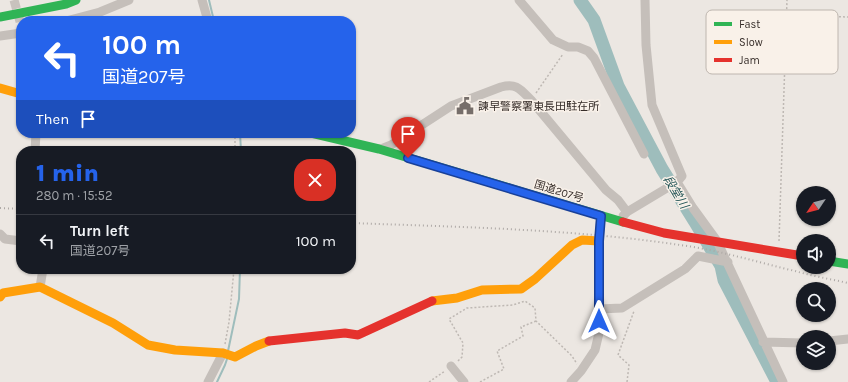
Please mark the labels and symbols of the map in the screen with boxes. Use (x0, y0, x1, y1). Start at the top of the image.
legend (706, 10, 838, 74)
text: Fast (739, 18, 760, 31)
text: Slow (739, 36, 763, 49)
text: Jam (739, 54, 760, 67)
public building icon: 諫早警察署東長田駐在所 (455, 96, 475, 116)
place label: 諫早警察署東長田駐在所 (478, 100, 600, 113)
pin (391, 117, 425, 158)
water label: 段堂川 (661, 173, 692, 213)
street label: 国道207号 (533, 178, 585, 205)
north arrow (796, 186, 836, 226)
position arrow (578, 300, 620, 342)

